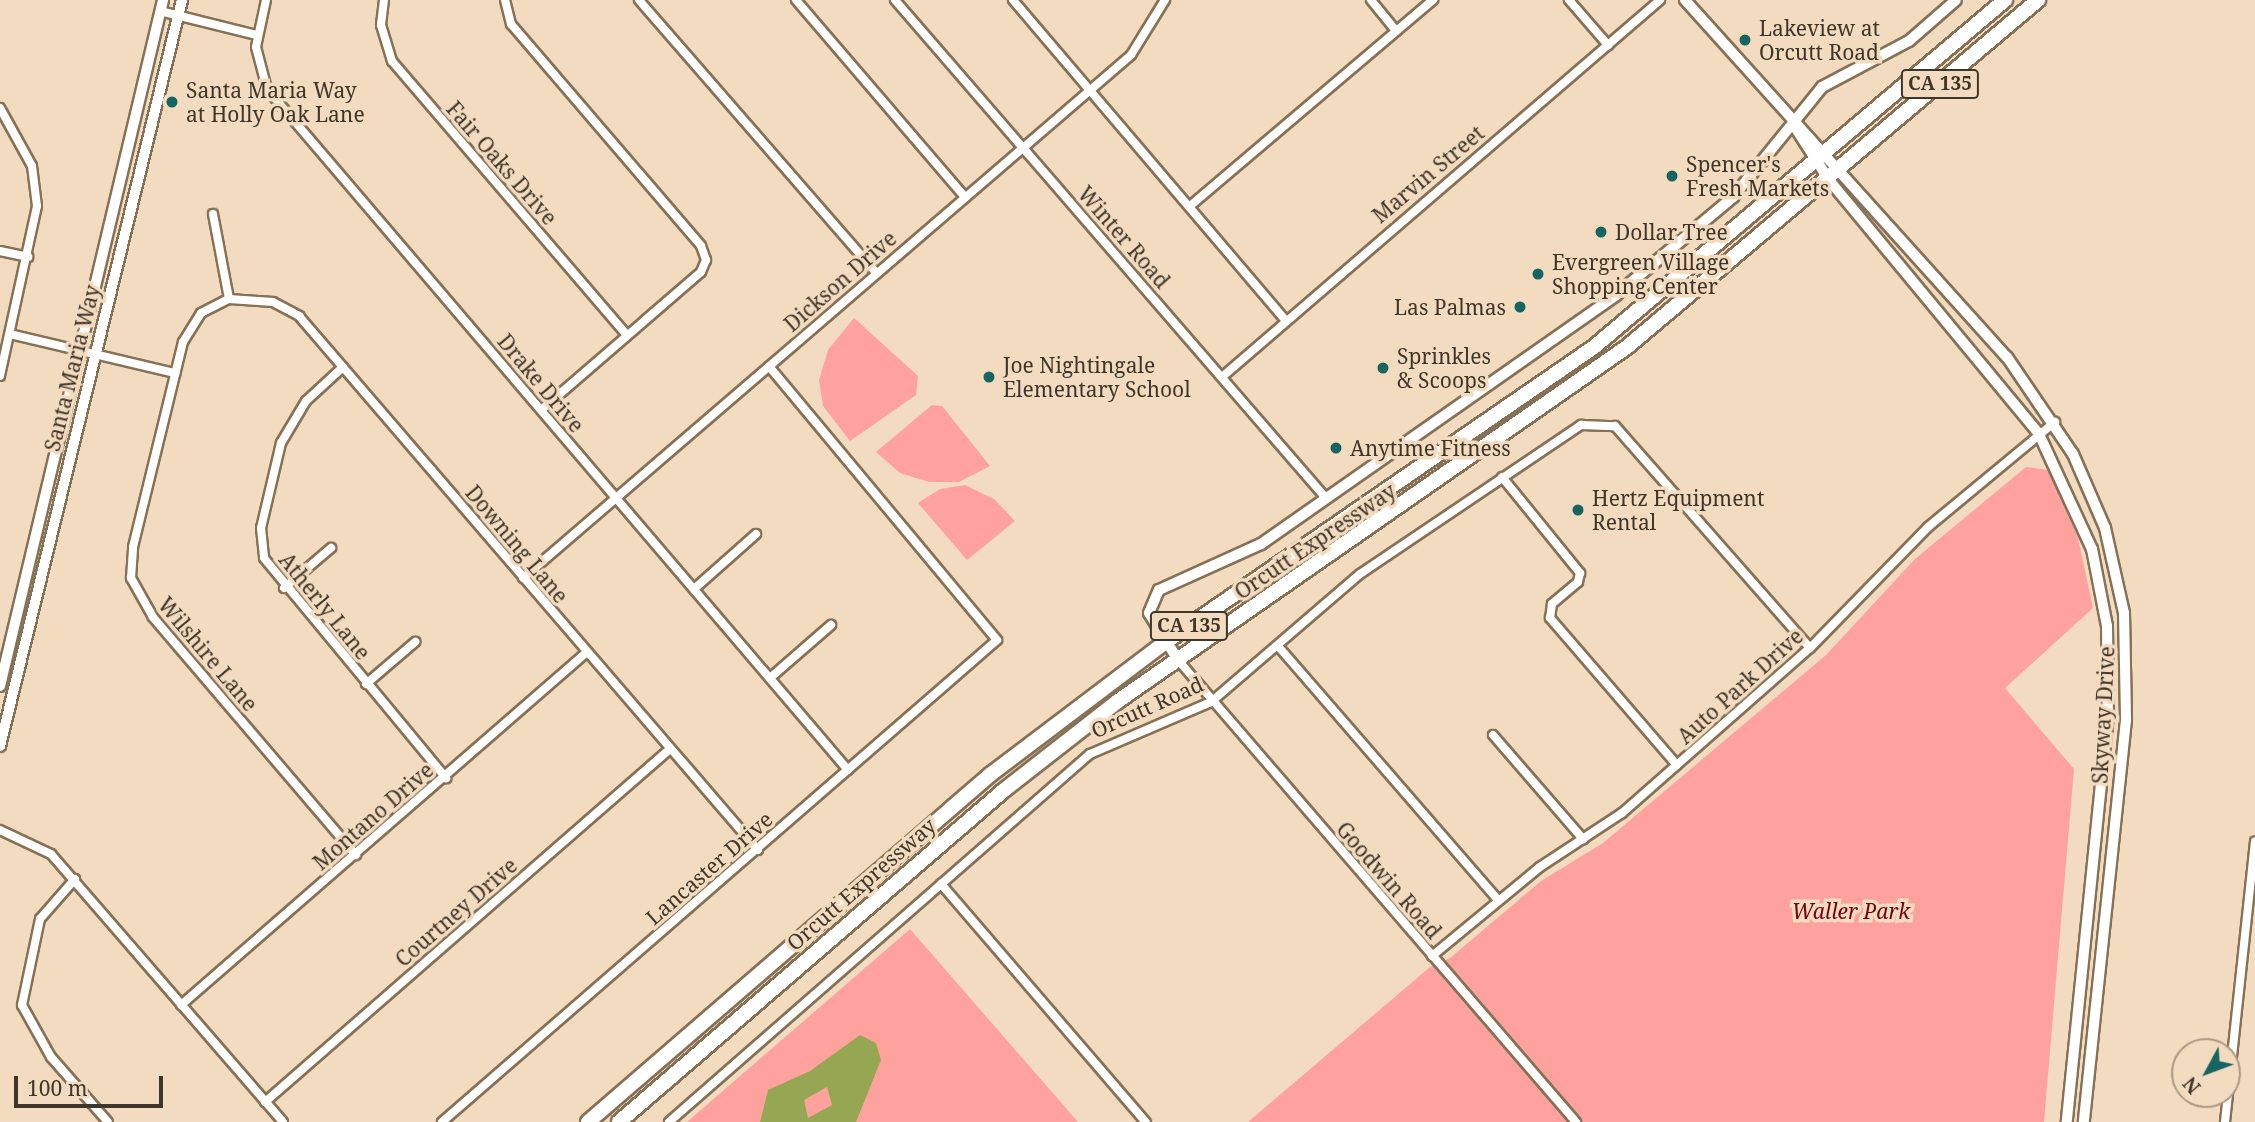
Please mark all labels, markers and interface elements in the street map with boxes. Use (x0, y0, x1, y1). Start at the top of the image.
place label: Lakeview at Orcutt Road (1759, 15, 1880, 65)
marker: Lakeview at Orcutt Road (1737, 32, 1753, 48)
road number: CA 135 (1900, 68, 1980, 100)
place label: Santa Maria Way at Holly Oak Lane (186, 77, 365, 127)
marker: Santa Maria Way at Holly Oak Lane (164, 94, 180, 110)
street label: Fair Oaks Drive (442, 96, 562, 230)
street label: Marvin Street (1367, 120, 1489, 228)
place label: Spencer's Fresh Markets (1686, 151, 1829, 201)
marker: Spencer's Fresh Markets (1664, 168, 1680, 184)
street label: Winter Road (1073, 181, 1175, 293)
place label: Dollar Tree (1615, 219, 1728, 245)
marker: Dollar Tree (1593, 224, 1609, 240)
street label: Dickson Drive (779, 225, 901, 337)
place label: Evergreen Village Shopping Center (1552, 249, 1729, 299)
marker: Evergreen Village Shopping Center (1530, 266, 1546, 282)
street label: Santa Maria Way (39, 282, 105, 454)
place label: Las Palmas (1394, 294, 1506, 320)
marker: Las Palmas (1512, 299, 1528, 315)
street label: Drake Drive (493, 329, 589, 437)
place label: Sprinkles & Scoops (1397, 343, 1491, 393)
place label: Joe Nightingale Elementary School (1003, 352, 1191, 402)
marker: Sprinkles & Scoops (1375, 360, 1391, 376)
marker: Joe Nightingale Elementary School (981, 369, 997, 385)
place label: Anytime Fitness (1350, 435, 1511, 461)
marker: Anytime Fitness (1328, 440, 1344, 456)
street label: Orcutt Expressway (1230, 478, 1400, 604)
street label: Downing Lane (461, 480, 573, 608)
place label: Hertz Equipment Rental (1592, 485, 1764, 535)
marker: Hertz Equipment Rental (1570, 502, 1586, 518)
street label: Atherly Lane (274, 547, 376, 665)
street label: Wilshire Lane (153, 592, 263, 716)
road number: CA 135 (1149, 610, 1229, 642)
street label: Auto Park Drive (1672, 623, 1808, 749)
street label: Skyway Drive (2087, 646, 2119, 784)
street label: Orcutt Road (1087, 671, 1207, 743)
street label: Montano Drive (308, 757, 438, 875)
street label: Lancaster Drive (641, 806, 777, 930)
street label: Orcutt Expressway (781, 813, 941, 955)
street label: Goodwin Road (1331, 816, 1447, 944)
street label: Courtney Drive (390, 852, 522, 972)
park label: Waller Park (1792, 898, 1910, 924)
north arrow (2171, 1038, 2241, 1108)
scale bar (18, 1062, 166, 1106)
text: N (2177, 1071, 2206, 1100)
text: 100 m (27, 1074, 88, 1102)

